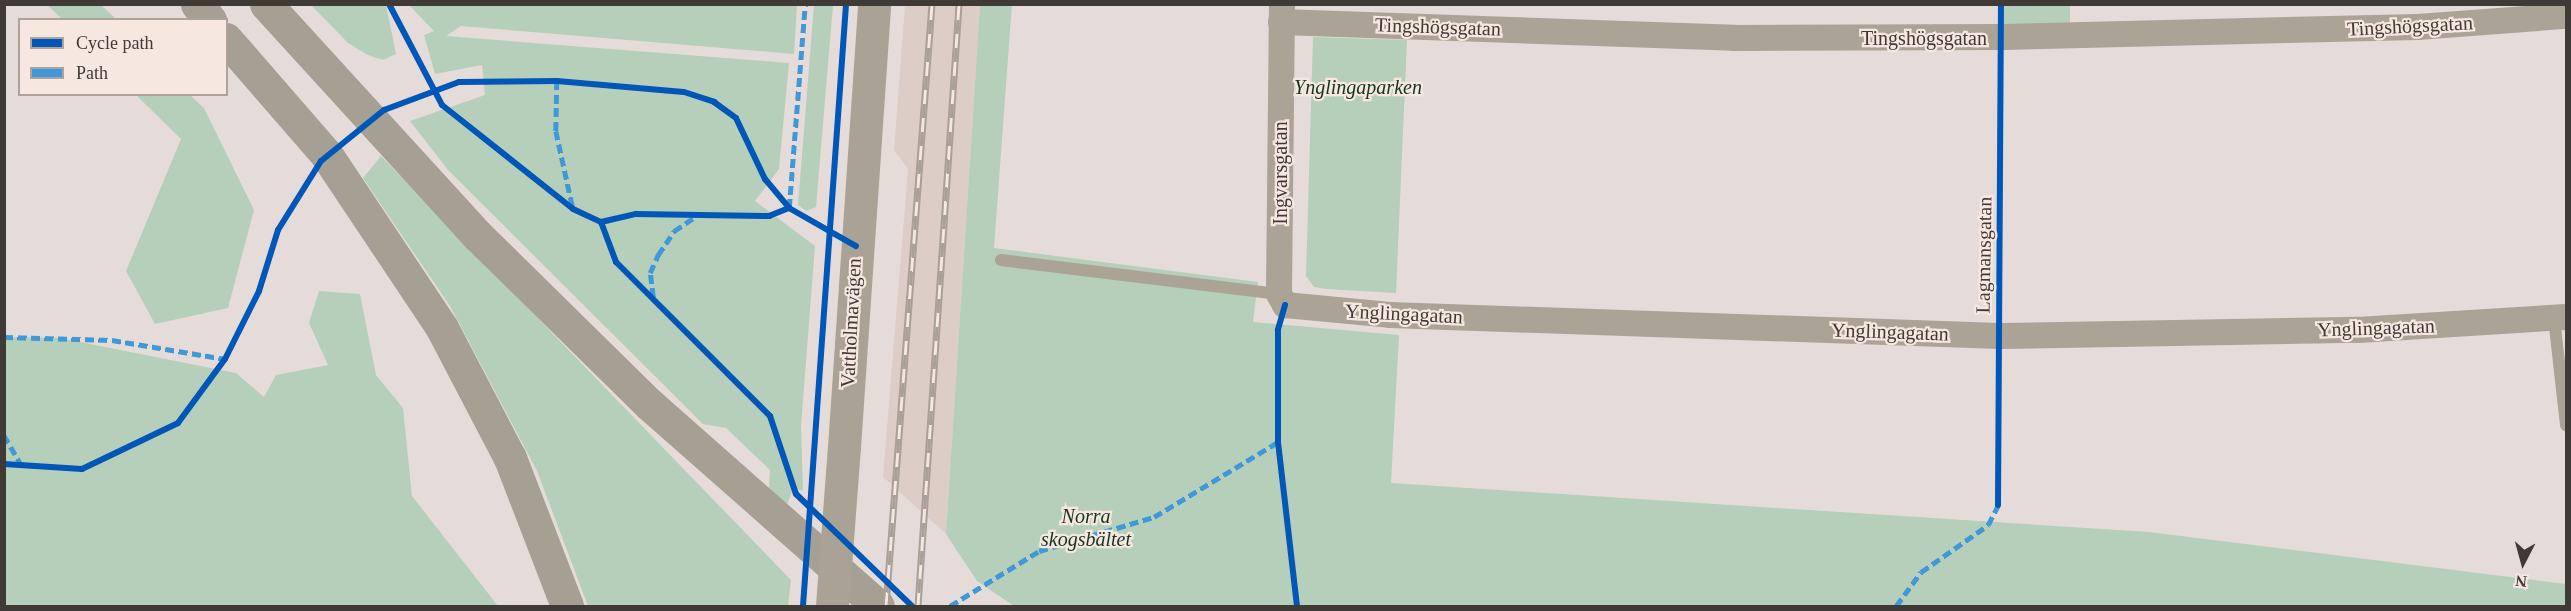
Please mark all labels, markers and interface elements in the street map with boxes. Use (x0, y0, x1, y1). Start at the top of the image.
street label: Tingshögsgatan (2346, 11, 2474, 41)
street label: Tingshögsgatan (1375, 13, 1501, 41)
legend (18, 18, 228, 96)
street label: Tingshögsgatan (1861, 26, 1987, 50)
text: Cycle path (76, 33, 153, 53)
text: Path (76, 63, 108, 83)
park label: Ynglingaparken (1294, 75, 1422, 99)
street label: Ingvarsgatan (1268, 121, 1292, 225)
street label: Lagmansgatan (1971, 196, 1997, 314)
street label: Vattholmavägen (836, 257, 866, 389)
street label: Ynglingagatan (1345, 299, 1463, 329)
street label: Ynglingagatan (2317, 314, 2435, 342)
street label: Ynglingagatan (1831, 318, 1949, 346)
park label: Norra skogsbältet (1041, 504, 1131, 551)
north arrow (2493, 533, 2553, 593)
text: N (2514, 572, 2528, 590)

